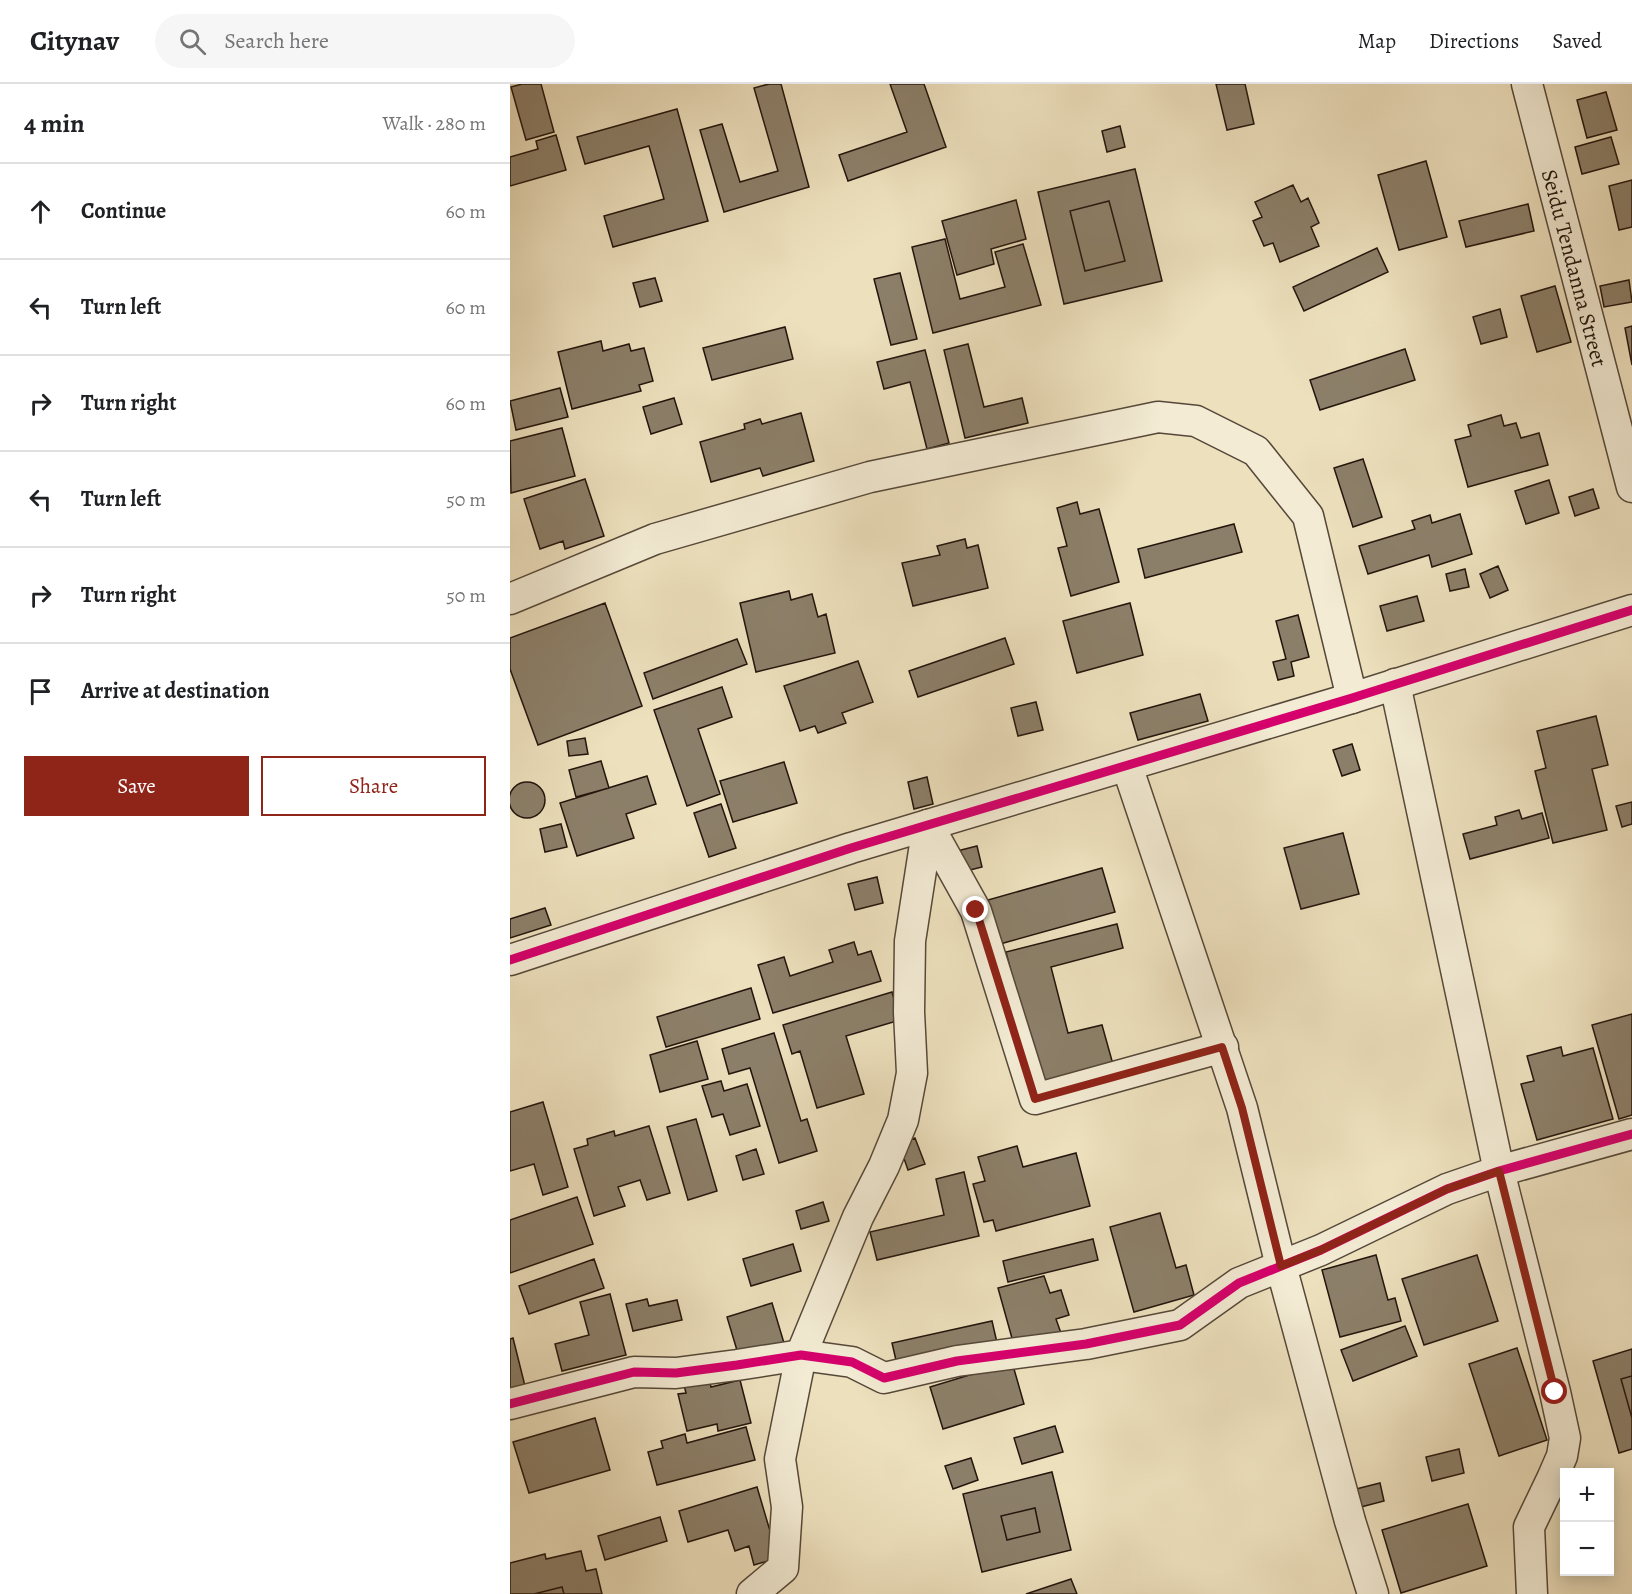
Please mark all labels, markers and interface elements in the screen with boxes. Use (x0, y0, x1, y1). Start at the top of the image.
search box (155, 14, 575, 68)
text: Citynav (30, 22, 119, 60)
icon: search (176, 25, 209, 58)
text: Search here (224, 26, 329, 56)
text: Map (1358, 27, 1396, 55)
text: Directions (1429, 27, 1519, 55)
text: Saved (1552, 27, 1602, 55)
text: 4 min (24, 106, 85, 141)
text: Walk · 280 m (382, 110, 486, 137)
street label: Seidu Tendanna Street (1534, 166, 1614, 370)
icon: ahead (24, 195, 57, 228)
text: Continue (81, 196, 166, 226)
text: 60 m (446, 198, 486, 225)
icon: left (24, 291, 57, 324)
text: Turn left (81, 292, 161, 322)
text: 60 m (446, 294, 486, 321)
icon: right (24, 387, 57, 420)
text: Turn right (81, 388, 177, 418)
text: 60 m (446, 390, 486, 417)
icon: left (24, 483, 57, 516)
text: Turn left (81, 484, 161, 514)
text: 50 m (446, 486, 486, 513)
icon: right (24, 579, 57, 612)
text: Turn right (81, 580, 177, 610)
text: 50 m (446, 582, 486, 609)
icon: arrive (24, 675, 57, 708)
text: Arrive at destination (81, 676, 270, 706)
button: Save (24, 756, 249, 816)
button: Share (261, 756, 486, 816)
route end (962, 896, 988, 922)
route start (1541, 1378, 1567, 1404)
map controls (1560, 1468, 1614, 1576)
button: + (1560, 1468, 1614, 1522)
button: − (1560, 1522, 1614, 1576)

